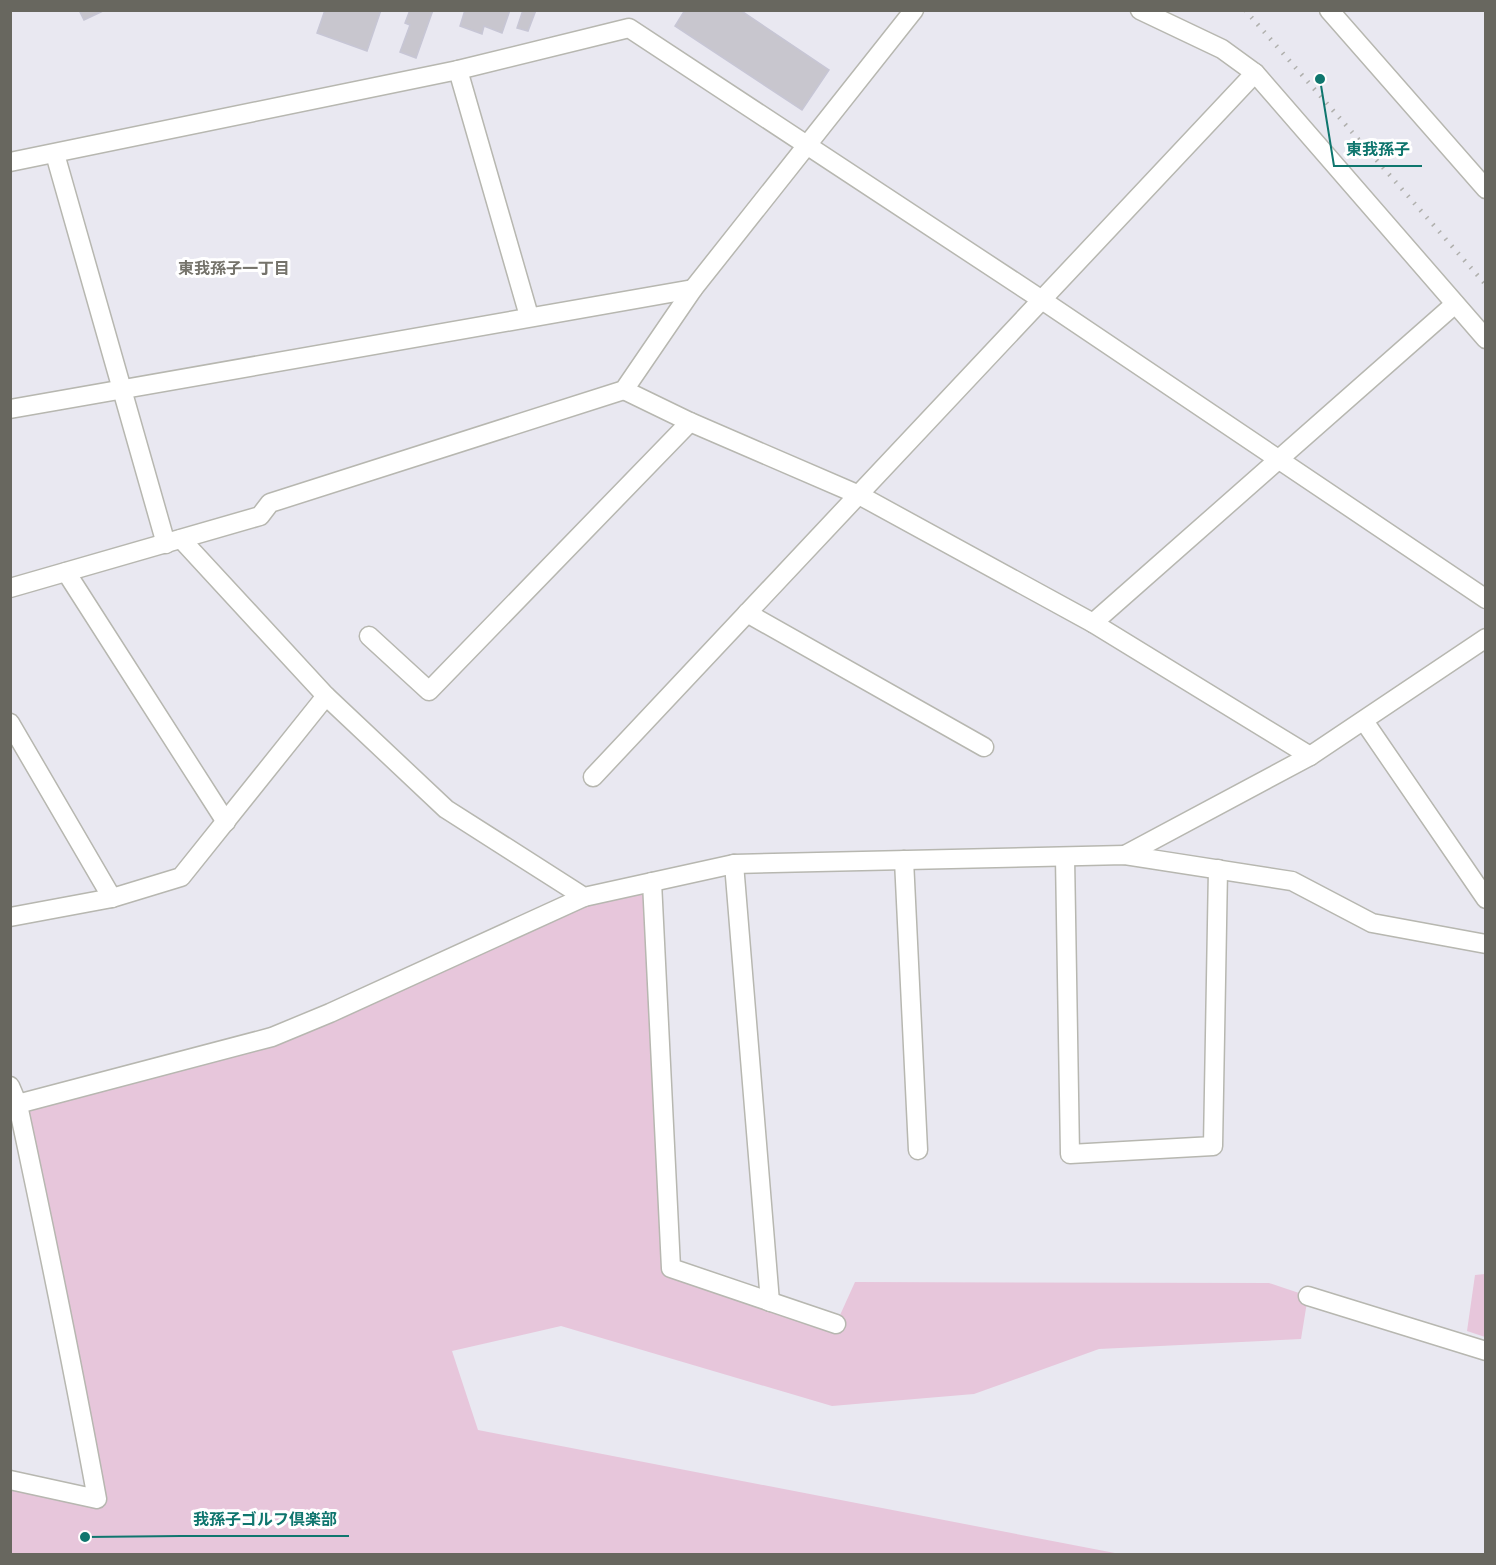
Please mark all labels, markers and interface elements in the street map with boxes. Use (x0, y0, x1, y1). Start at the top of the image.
callout: 東我孫子 (1334, 132, 1422, 166)
text: 東我孫子 (1346, 139, 1410, 159)
district label: 東我孫子一丁目 (178, 258, 290, 278)
callout: 我孫子ゴルフ倶楽部 (181, 1502, 349, 1536)
text: 我孫子ゴルフ倶楽部 (193, 1509, 337, 1529)

